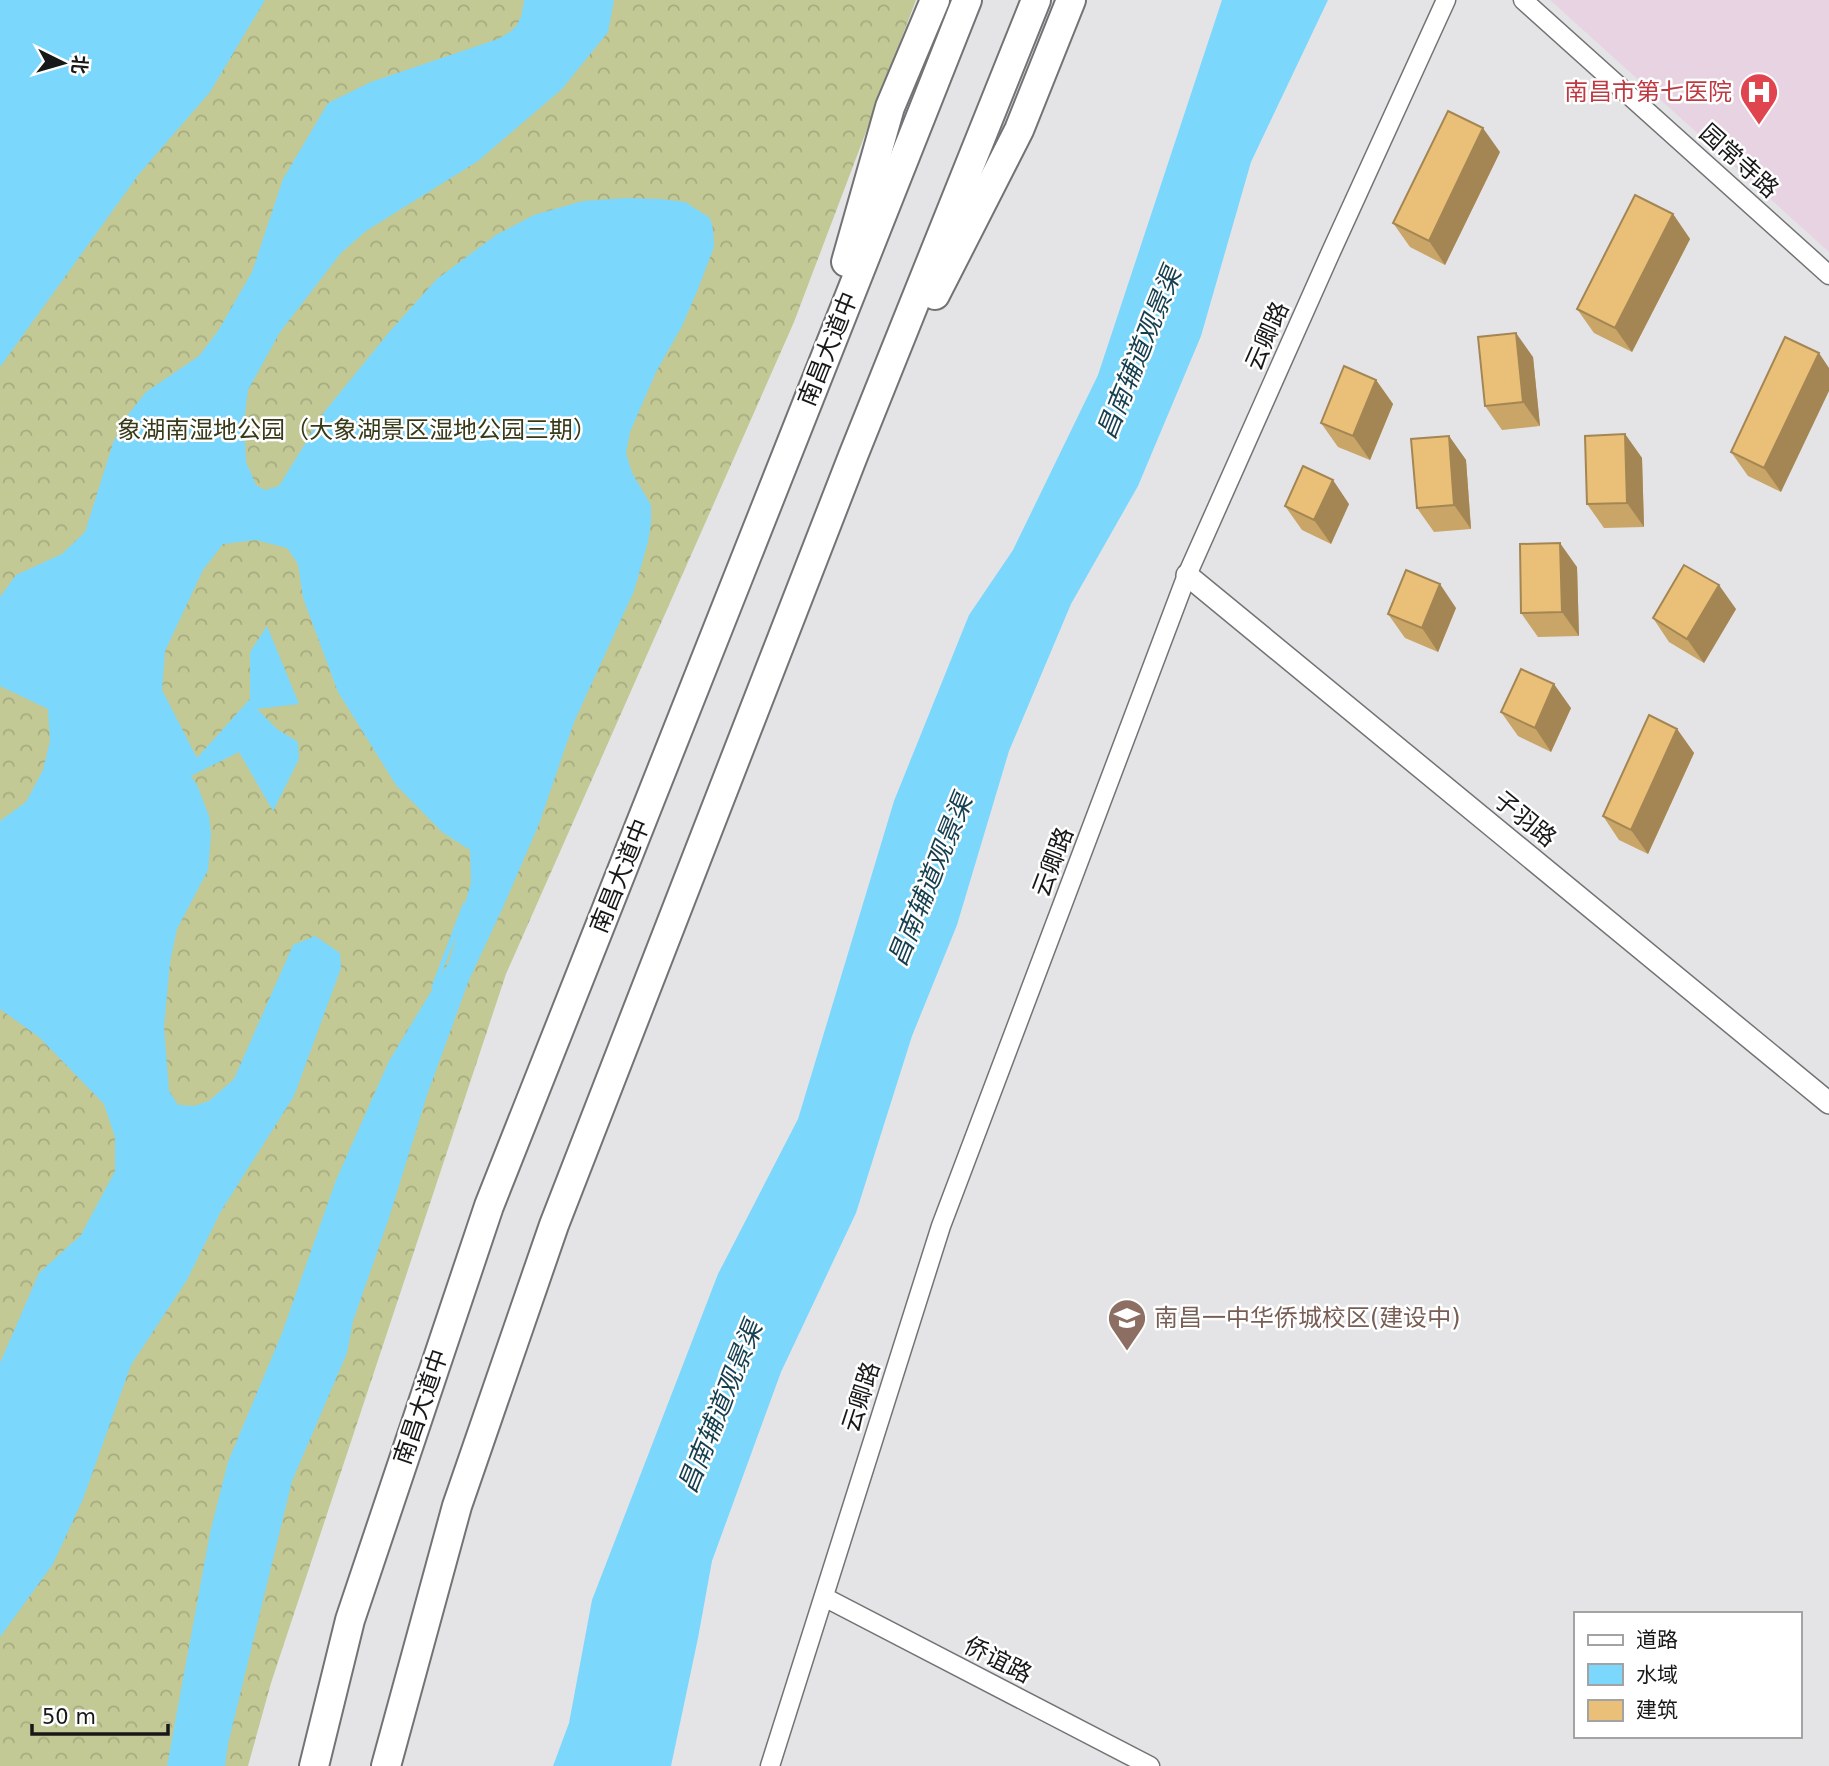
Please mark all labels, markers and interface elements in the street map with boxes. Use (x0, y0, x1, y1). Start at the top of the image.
north arrow (28, 28, 98, 98)
text: 北 (68, 54, 92, 75)
hospital icon: 南昌市第七医院 (1738, 71, 1780, 126)
place label: 南昌市第七医院 (1564, 78, 1732, 106)
street label: 园常寺路 (1694, 118, 1784, 204)
water label: 昌南辅道观景渠 (1091, 259, 1188, 443)
street label: 南昌大道中 (793, 288, 863, 410)
street label: 云卿路 (1240, 297, 1294, 375)
park label: 象湖南湿地公园（大象湖景区湿地公园三期） (117, 416, 597, 444)
street label: 子羽路 (1488, 785, 1562, 853)
water label: 昌南辅道观景渠 (882, 786, 979, 970)
street label: 南昌大道中 (585, 815, 655, 937)
street label: 云卿路 (1027, 823, 1079, 901)
school or university icon: 南昌一中华侨城校区(建设中) (1106, 1297, 1148, 1352)
place label: 南昌一中华侨城校区(建设中) (1154, 1304, 1461, 1332)
water label: 昌南辅道观景渠 (672, 1313, 769, 1497)
street label: 南昌大道中 (388, 1346, 454, 1468)
street label: 云卿路 (837, 1358, 885, 1436)
legend (1574, 1612, 1801, 1738)
text: 道路 (1636, 1628, 1678, 1652)
street label: 侨谊路 (960, 1631, 1036, 1689)
text: 水域 (1636, 1663, 1678, 1687)
scale bar (32, 1692, 168, 1736)
text: 建筑 (1636, 1698, 1678, 1722)
text: 50 m (42, 1705, 96, 1729)

